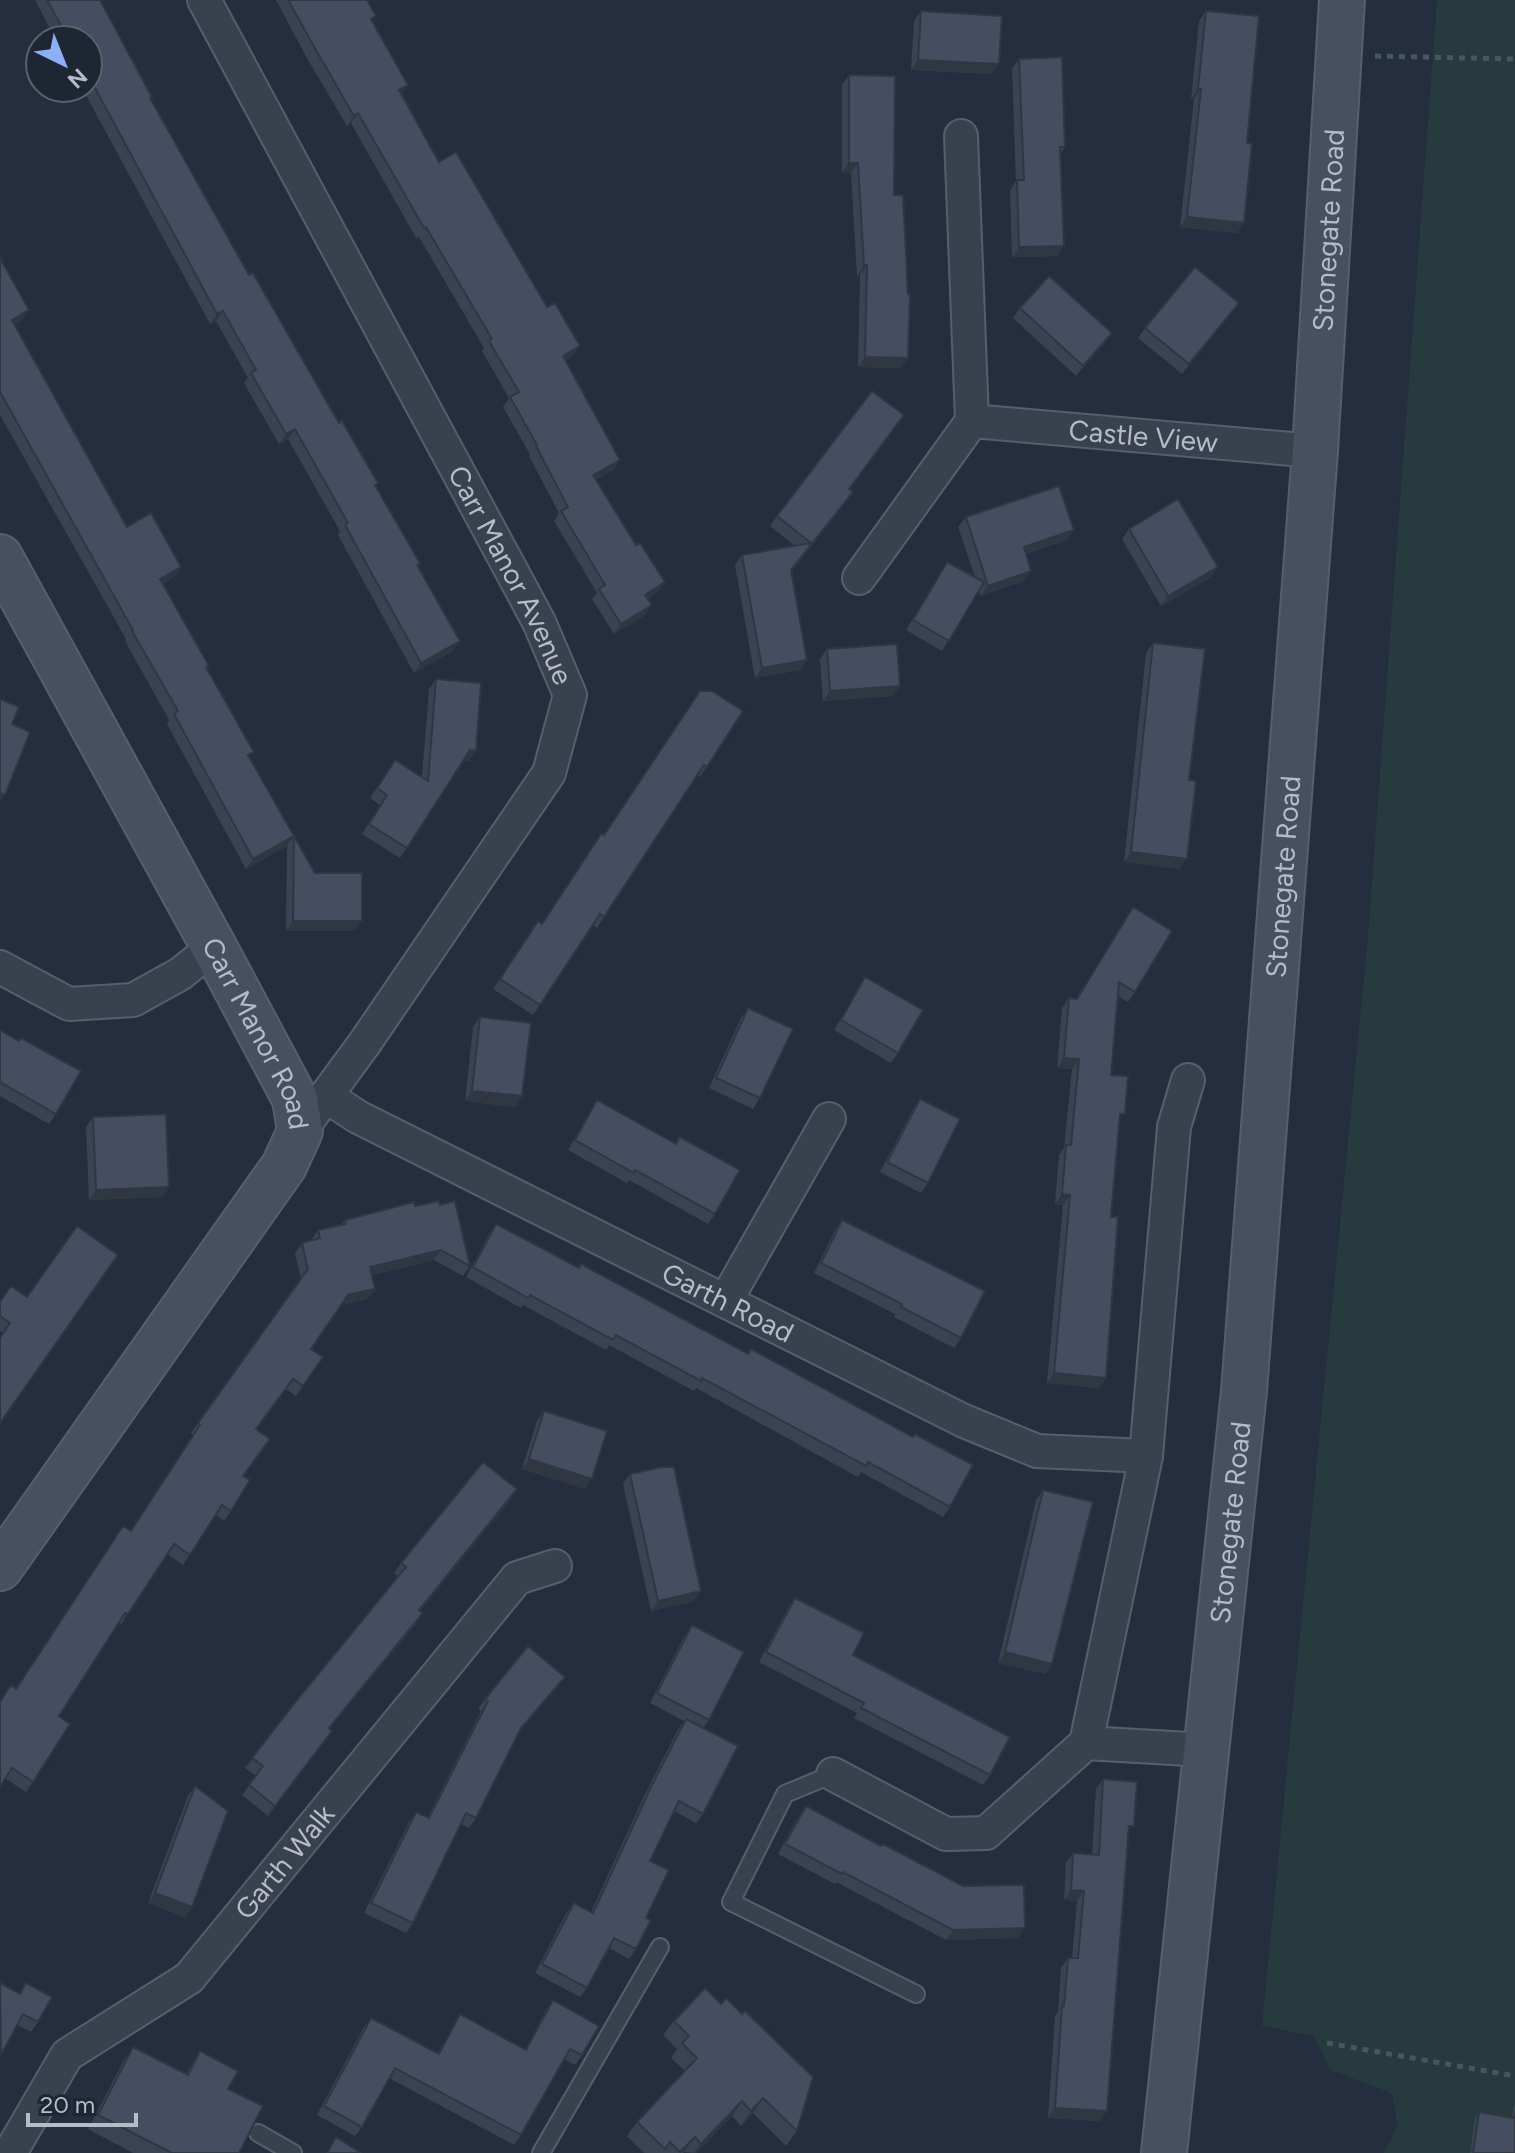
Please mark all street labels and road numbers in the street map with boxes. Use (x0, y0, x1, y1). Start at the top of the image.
street label: Stonegate Road (1305, 128, 1351, 333)
street label: Castle View (1067, 413, 1219, 459)
street label: Carr Manor Avenue (441, 460, 581, 690)
street label: Stonegate Road (1258, 774, 1307, 979)
street label: Carr Manor Road (195, 932, 316, 1132)
street label: Garth Road (656, 1255, 799, 1350)
street label: Stonegate Road (1203, 1420, 1258, 1625)
street label: Garth Walk (227, 1797, 341, 1926)

